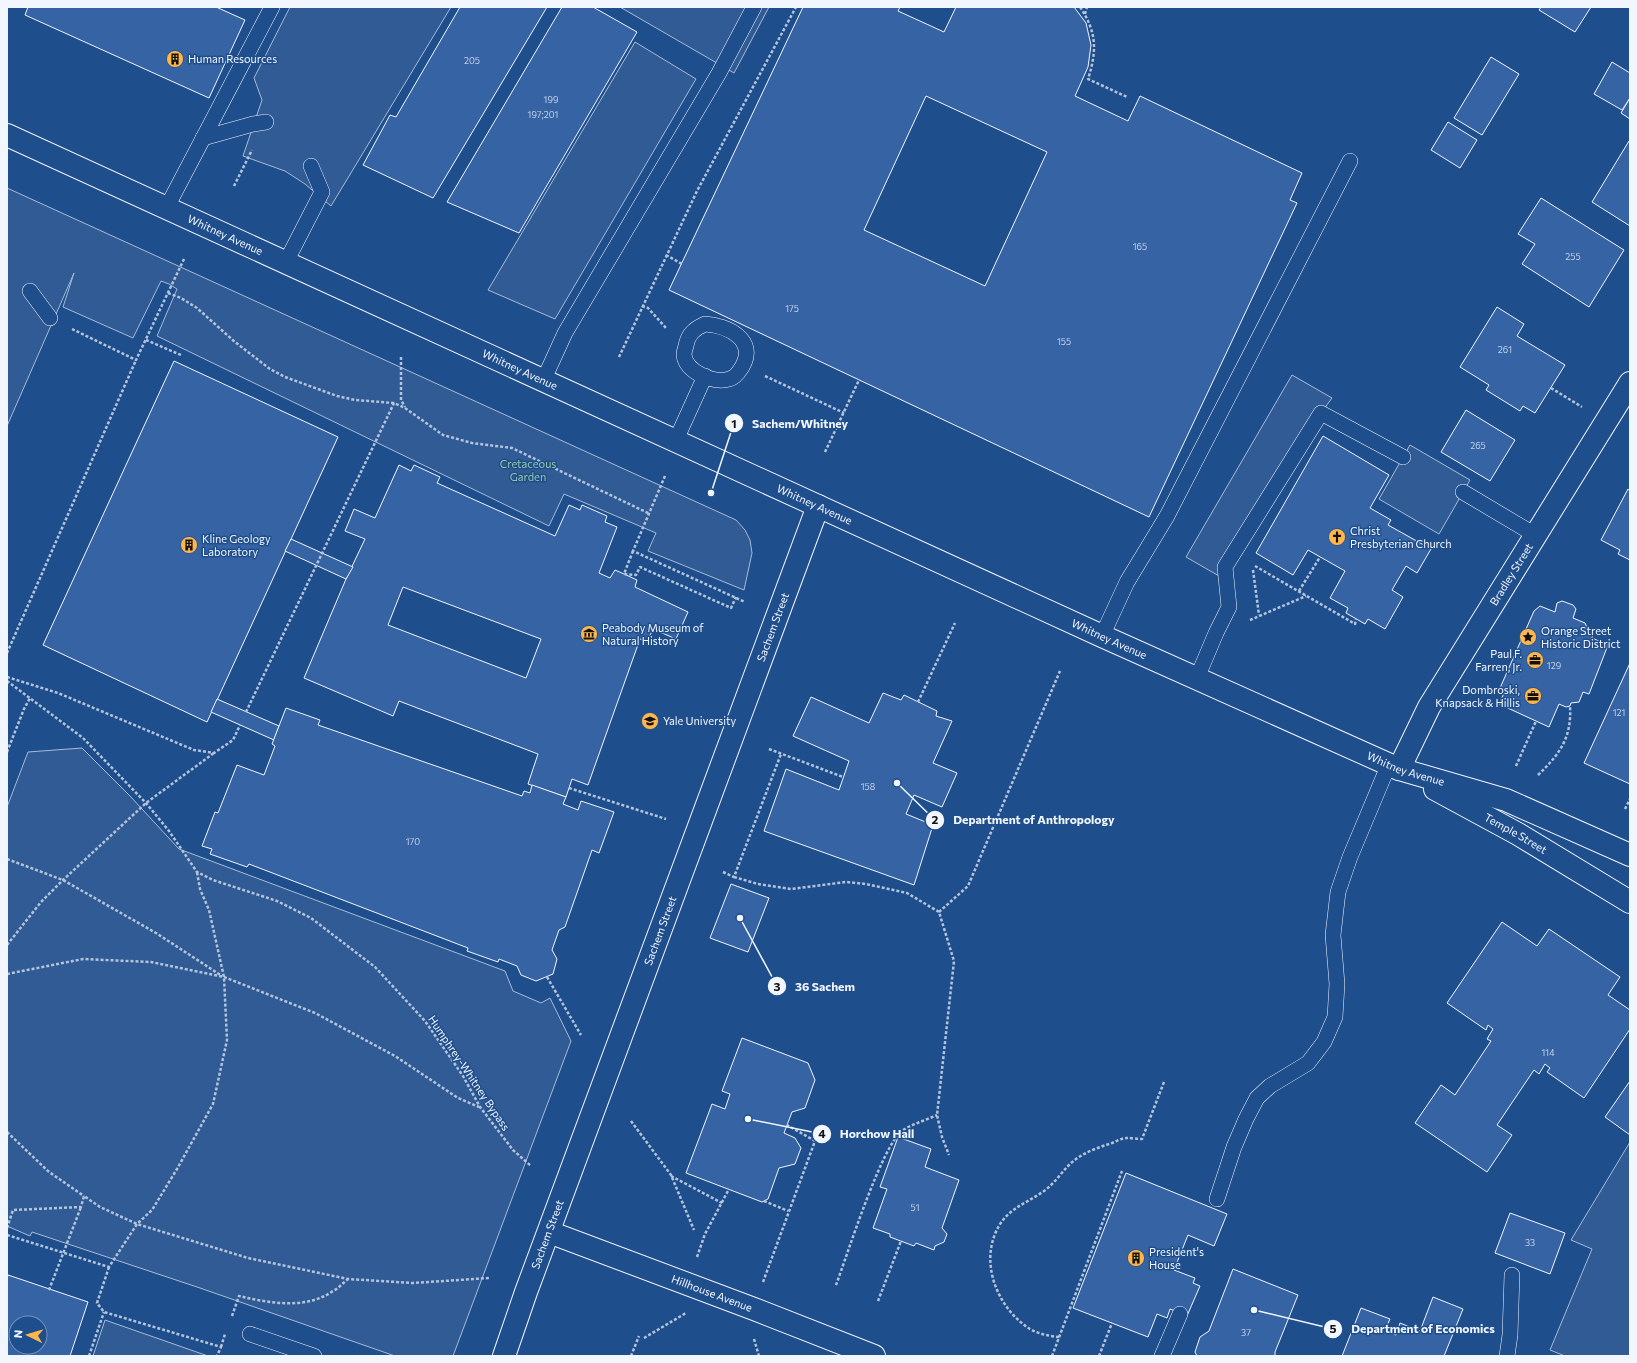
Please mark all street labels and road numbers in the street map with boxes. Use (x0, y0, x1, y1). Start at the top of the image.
street label: Whitney Avenue (186, 212, 265, 257)
street label: Whitney Avenue (480, 346, 560, 392)
street label: Whitney Avenue (775, 481, 855, 527)
street label: Bradley Street (1487, 540, 1535, 608)
street label: Sachem Street (754, 590, 791, 663)
street label: Whitney Avenue (1070, 616, 1149, 661)
street label: Whitney Avenue (1365, 749, 1446, 788)
street label: Temple Street (1482, 810, 1550, 856)
street label: Sachem Street (641, 894, 679, 967)
street label: Humphrey-Whitney Bypass (426, 1013, 513, 1133)
street label: Sachem Street (528, 1198, 566, 1271)
street label: Hillhouse Avenue (670, 1272, 754, 1314)

